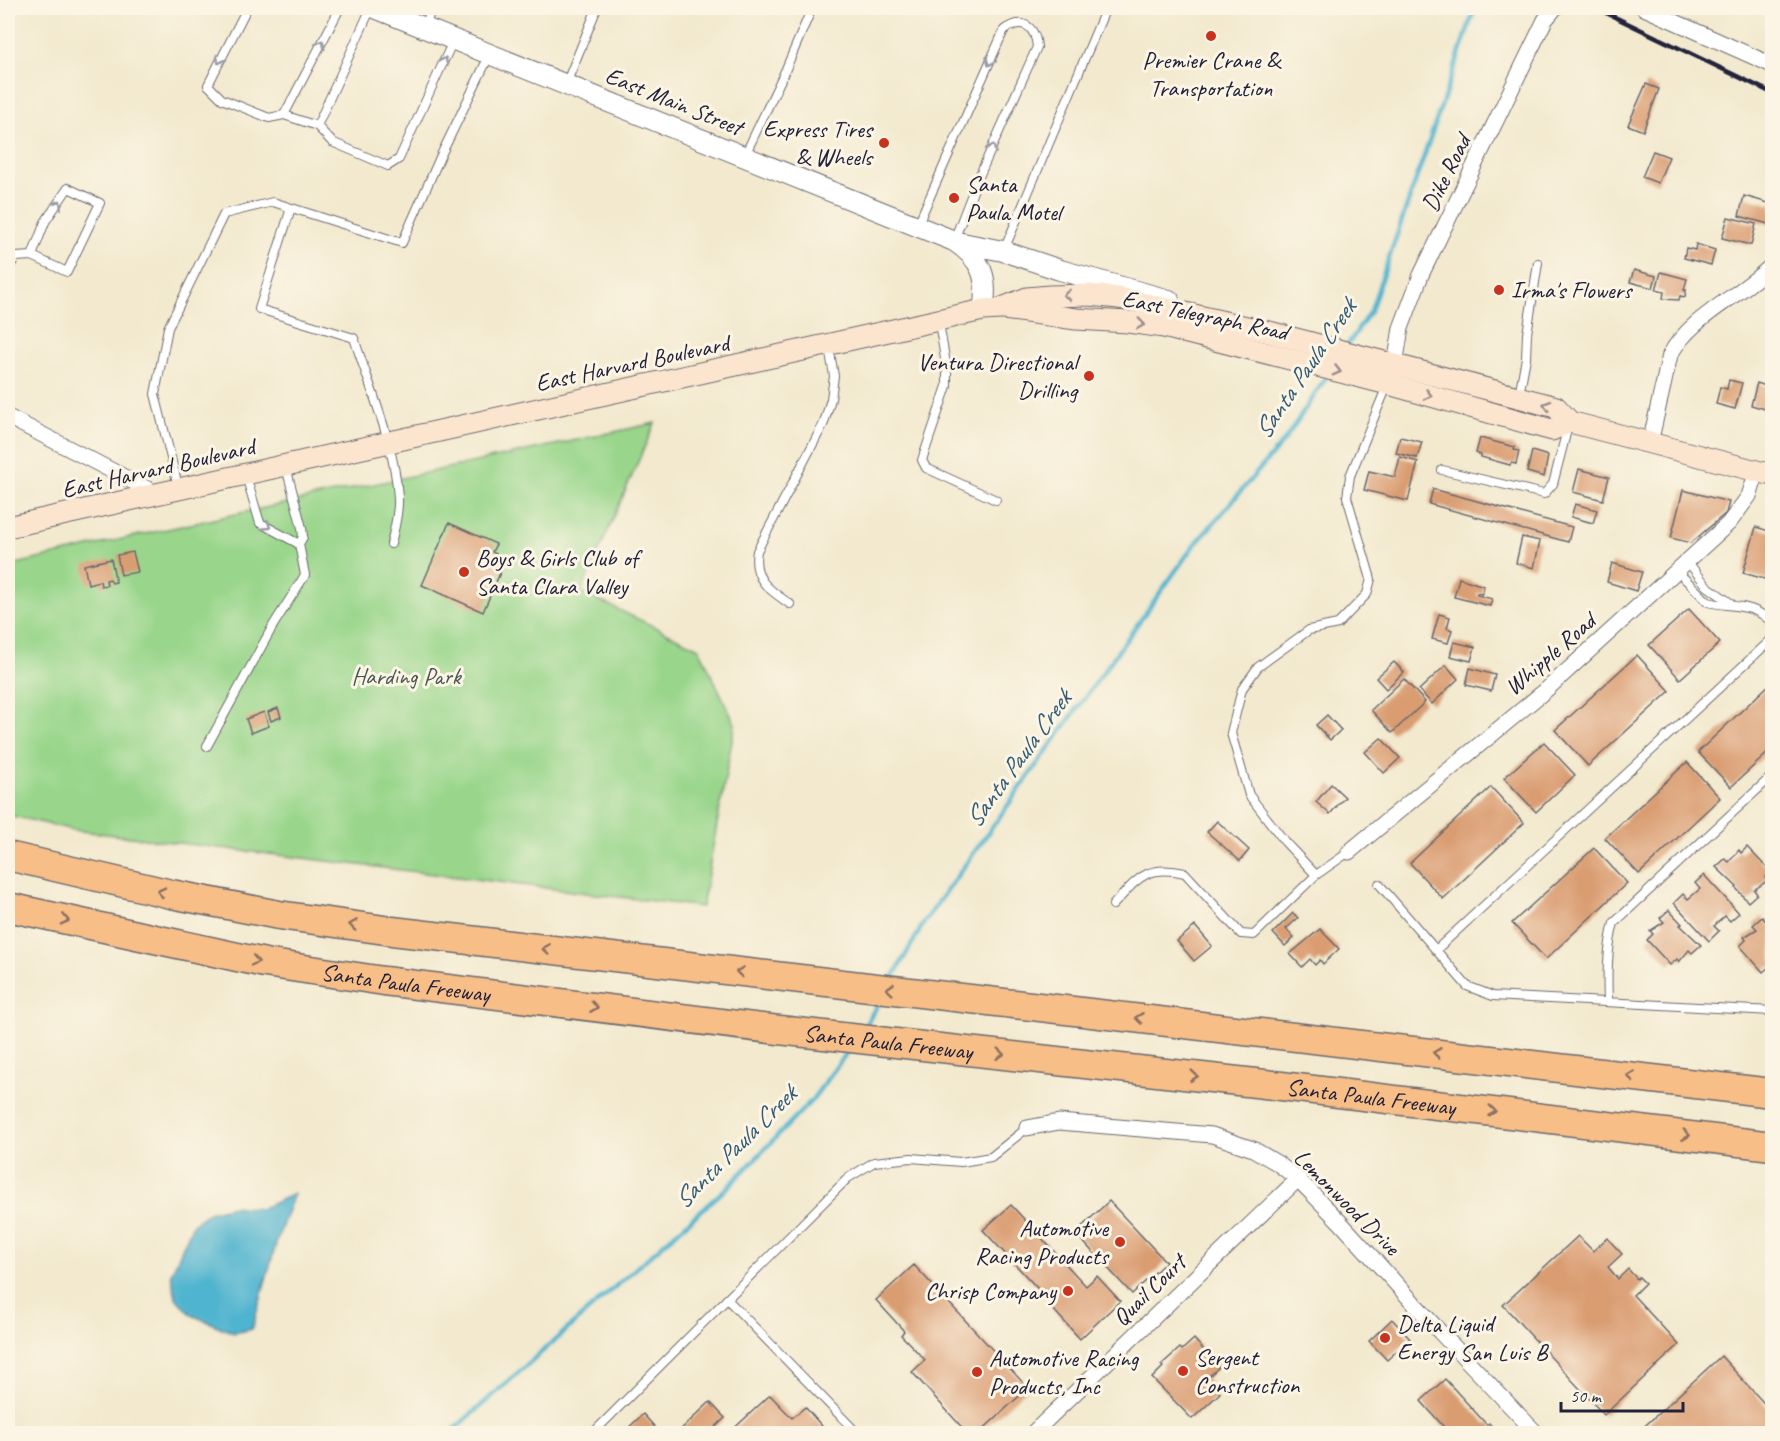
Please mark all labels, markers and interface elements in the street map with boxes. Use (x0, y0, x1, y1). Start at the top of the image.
marker: Premier Crane & Transportation (1204, 29, 1218, 43)
one-way arrow (314, 40, 326, 51)
place label: Premier Crane & Transportation (1142, 45, 1282, 103)
one-way arrow (216, 53, 228, 64)
one-way arrow (986, 55, 998, 66)
one-way arrow (436, 57, 448, 68)
street label: East Main Street (601, 60, 750, 143)
place label: Express Tires & Wheels (763, 114, 875, 172)
street label: Dike Road (1415, 127, 1479, 216)
marker: Express Tires & Wheels (877, 136, 891, 150)
one-way arrow (984, 144, 996, 155)
place label: Santa Paula Motel (966, 169, 1065, 227)
marker: Santa Paula Motel (947, 191, 961, 205)
one-way arrow (50, 199, 61, 210)
place label: Irma's Flowers (1511, 275, 1633, 305)
street label: East Telegraph Road (1120, 283, 1294, 348)
marker: Irma's Flowers (1492, 283, 1506, 297)
one-way arrow (1062, 289, 1071, 301)
water label: Santa Paula Creek (1246, 289, 1366, 445)
one-way arrow (1137, 317, 1146, 329)
street label: East Harvard Boulevard (533, 327, 735, 398)
place label: Ventura Directional Drilling (917, 347, 1081, 405)
one-way arrow (1332, 364, 1342, 377)
marker: Ventura Directional Drilling (1082, 369, 1096, 383)
one-way arrow (1422, 388, 1432, 401)
one-way arrow (1542, 400, 1553, 412)
street label: East Harvard Boulevard (59, 430, 261, 505)
one-way arrow (261, 518, 272, 529)
place label: Boys & Girls Club of Santa Clara Valley (476, 543, 644, 601)
marker: Boys & Girls Club of Santa Clara Valley (457, 565, 471, 579)
street label: Whipple Road (1498, 604, 1604, 702)
park label: Harding Park (351, 661, 463, 691)
water label: Santa Paula Creek (957, 680, 1081, 834)
one-way arrow (156, 886, 166, 899)
one-way arrow (59, 913, 69, 926)
one-way arrow (348, 920, 357, 932)
one-way arrow (542, 943, 551, 956)
one-way arrow (250, 954, 260, 967)
street label: Santa Paula Freeway (319, 957, 493, 1009)
one-way arrow (735, 967, 744, 979)
one-way arrow (885, 984, 894, 996)
one-way arrow (589, 1001, 599, 1013)
one-way arrow (1135, 1013, 1144, 1025)
street label: Santa Paula Freeway (802, 1018, 976, 1067)
one-way arrow (996, 1047, 1005, 1060)
one-way arrow (1433, 1048, 1442, 1060)
one-way arrow (1190, 1069, 1199, 1082)
one-way arrow (1626, 1070, 1636, 1083)
street label: Santa Paula Freeway (1285, 1072, 1459, 1122)
water label: Santa Paula Creek (666, 1075, 807, 1216)
one-way arrow (1488, 1105, 1497, 1117)
one-way arrow (1681, 1128, 1690, 1141)
street label: Lemonwood Drive (1288, 1143, 1408, 1263)
place label: Automotive Racing Products (975, 1213, 1110, 1271)
marker: Automotive Racing Products (1113, 1235, 1127, 1249)
street label: Quail Court (1106, 1246, 1194, 1332)
place label: Chrisp Company (925, 1276, 1058, 1306)
marker: Chrisp Company (1061, 1284, 1075, 1298)
place label: Delta Liquid Energy San Luis B (1397, 1309, 1549, 1367)
marker: Delta Liquid Energy San Luis B (1378, 1331, 1392, 1345)
place label: Sergent Construction (1195, 1342, 1301, 1400)
place label: Automotive Racing Products, Inc (989, 1343, 1140, 1401)
marker: Sergent Construction (1176, 1364, 1190, 1378)
marker: Automotive Racing Products, Inc (970, 1365, 984, 1379)
scale bar (1561, 1375, 1682, 1413)
text: 50 m (1570, 1385, 1603, 1407)

